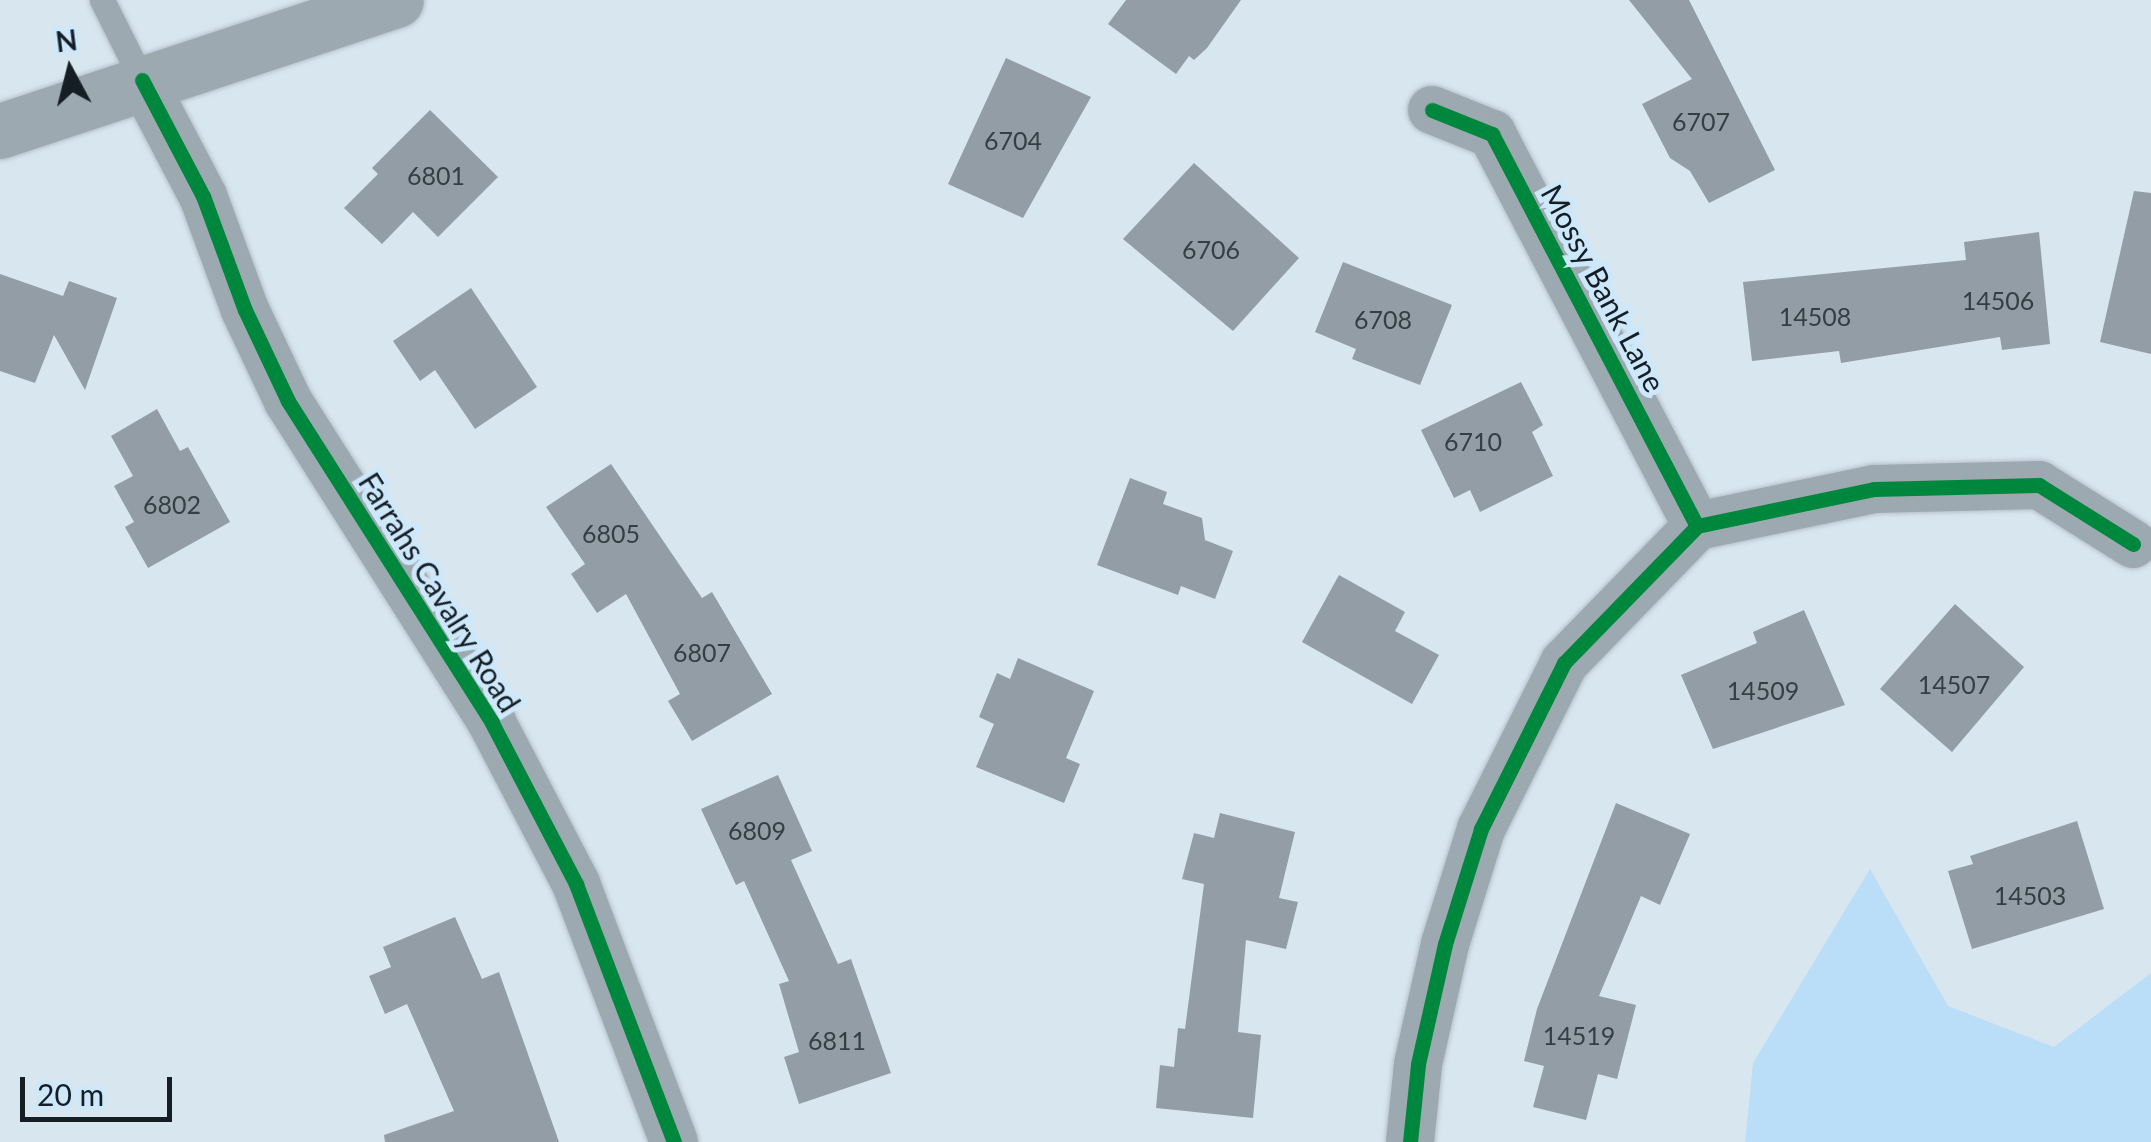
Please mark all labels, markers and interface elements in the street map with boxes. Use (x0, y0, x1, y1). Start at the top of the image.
north arrow (20, 20, 120, 120)
text: N (54, 22, 79, 58)
house number: 6707 (1672, 106, 1730, 136)
house number: 6704 (984, 125, 1042, 155)
house number: 6801 (407, 160, 465, 190)
street label: Mossy Bank Lane (1534, 178, 1674, 398)
house number: 6706 (1182, 234, 1240, 264)
house number: 14506 (1962, 285, 2034, 315)
house number: 14508 (1779, 301, 1851, 331)
house number: 6708 (1354, 304, 1412, 334)
house number: 6710 (1444, 426, 1502, 456)
street label: Farrahs Cavalry Road (352, 465, 528, 719)
house number: 6802 (143, 489, 201, 519)
house number: 6805 (582, 518, 640, 548)
house number: 6807 (673, 637, 731, 667)
house number: 14507 (1918, 669, 1990, 699)
house number: 14509 (1727, 675, 1799, 705)
house number: 6809 (728, 815, 786, 845)
house number: 14503 (1994, 880, 2066, 910)
house number: 14519 (1543, 1020, 1615, 1050)
house number: 6811 (808, 1025, 866, 1055)
scale bar (25, 1057, 178, 1119)
text: 20 m (37, 1076, 104, 1112)

